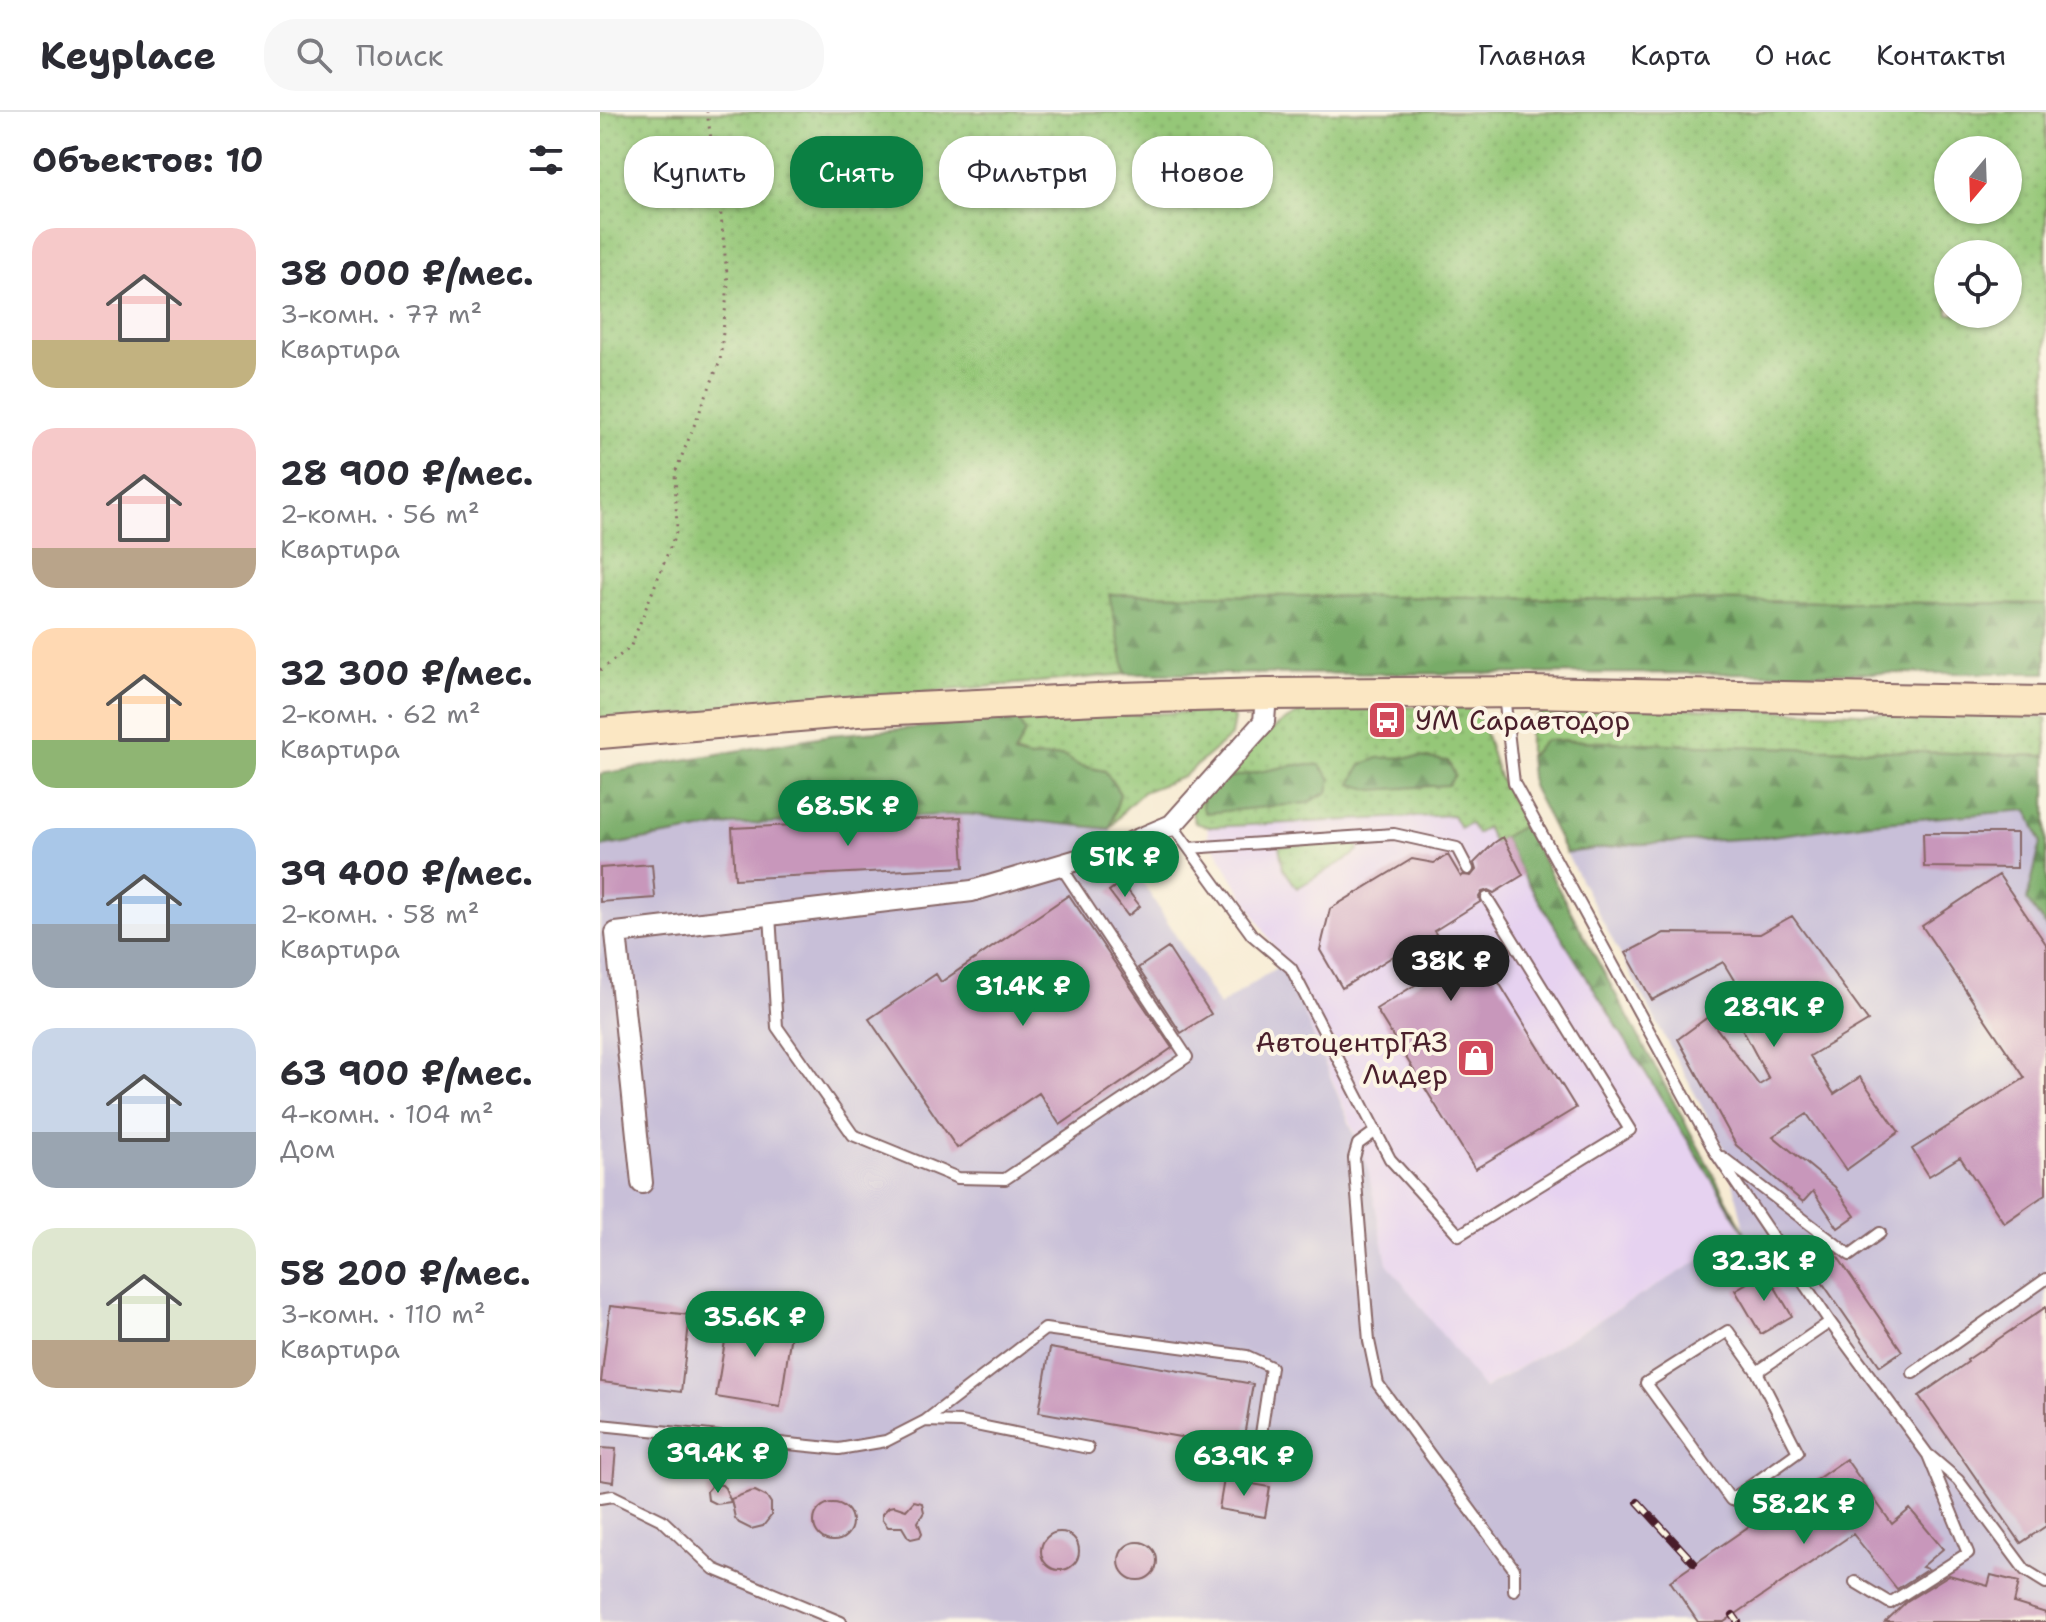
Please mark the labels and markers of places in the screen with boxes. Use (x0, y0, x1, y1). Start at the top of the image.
bus stop icon: УМ Саравтодор (1366, 699, 1408, 741)
place label: УМ Саравтодор (1415, 701, 1630, 739)
pin: 68.5K ₽ (774, 780, 922, 848)
pin: 51K ₽ (1069, 831, 1181, 899)
pin: 38K ₽ (1395, 935, 1507, 1003)
pin: 31.4K ₽ (949, 960, 1097, 1028)
pin: 28.9K ₽ (1700, 981, 1848, 1049)
place label: АвтоцентрГАЗ Лидер (1255, 1023, 1448, 1093)
shop icon: АвтоцентрГАЗ Лидер (1455, 1037, 1497, 1079)
pin: 32.3K ₽ (1690, 1235, 1838, 1303)
pin: 35.6K ₽ (681, 1291, 829, 1359)
pin: 39.4K ₽ (644, 1427, 792, 1495)
pin: 63.9K ₽ (1170, 1430, 1318, 1498)
pin: 58.2K ₽ (1730, 1478, 1878, 1546)

